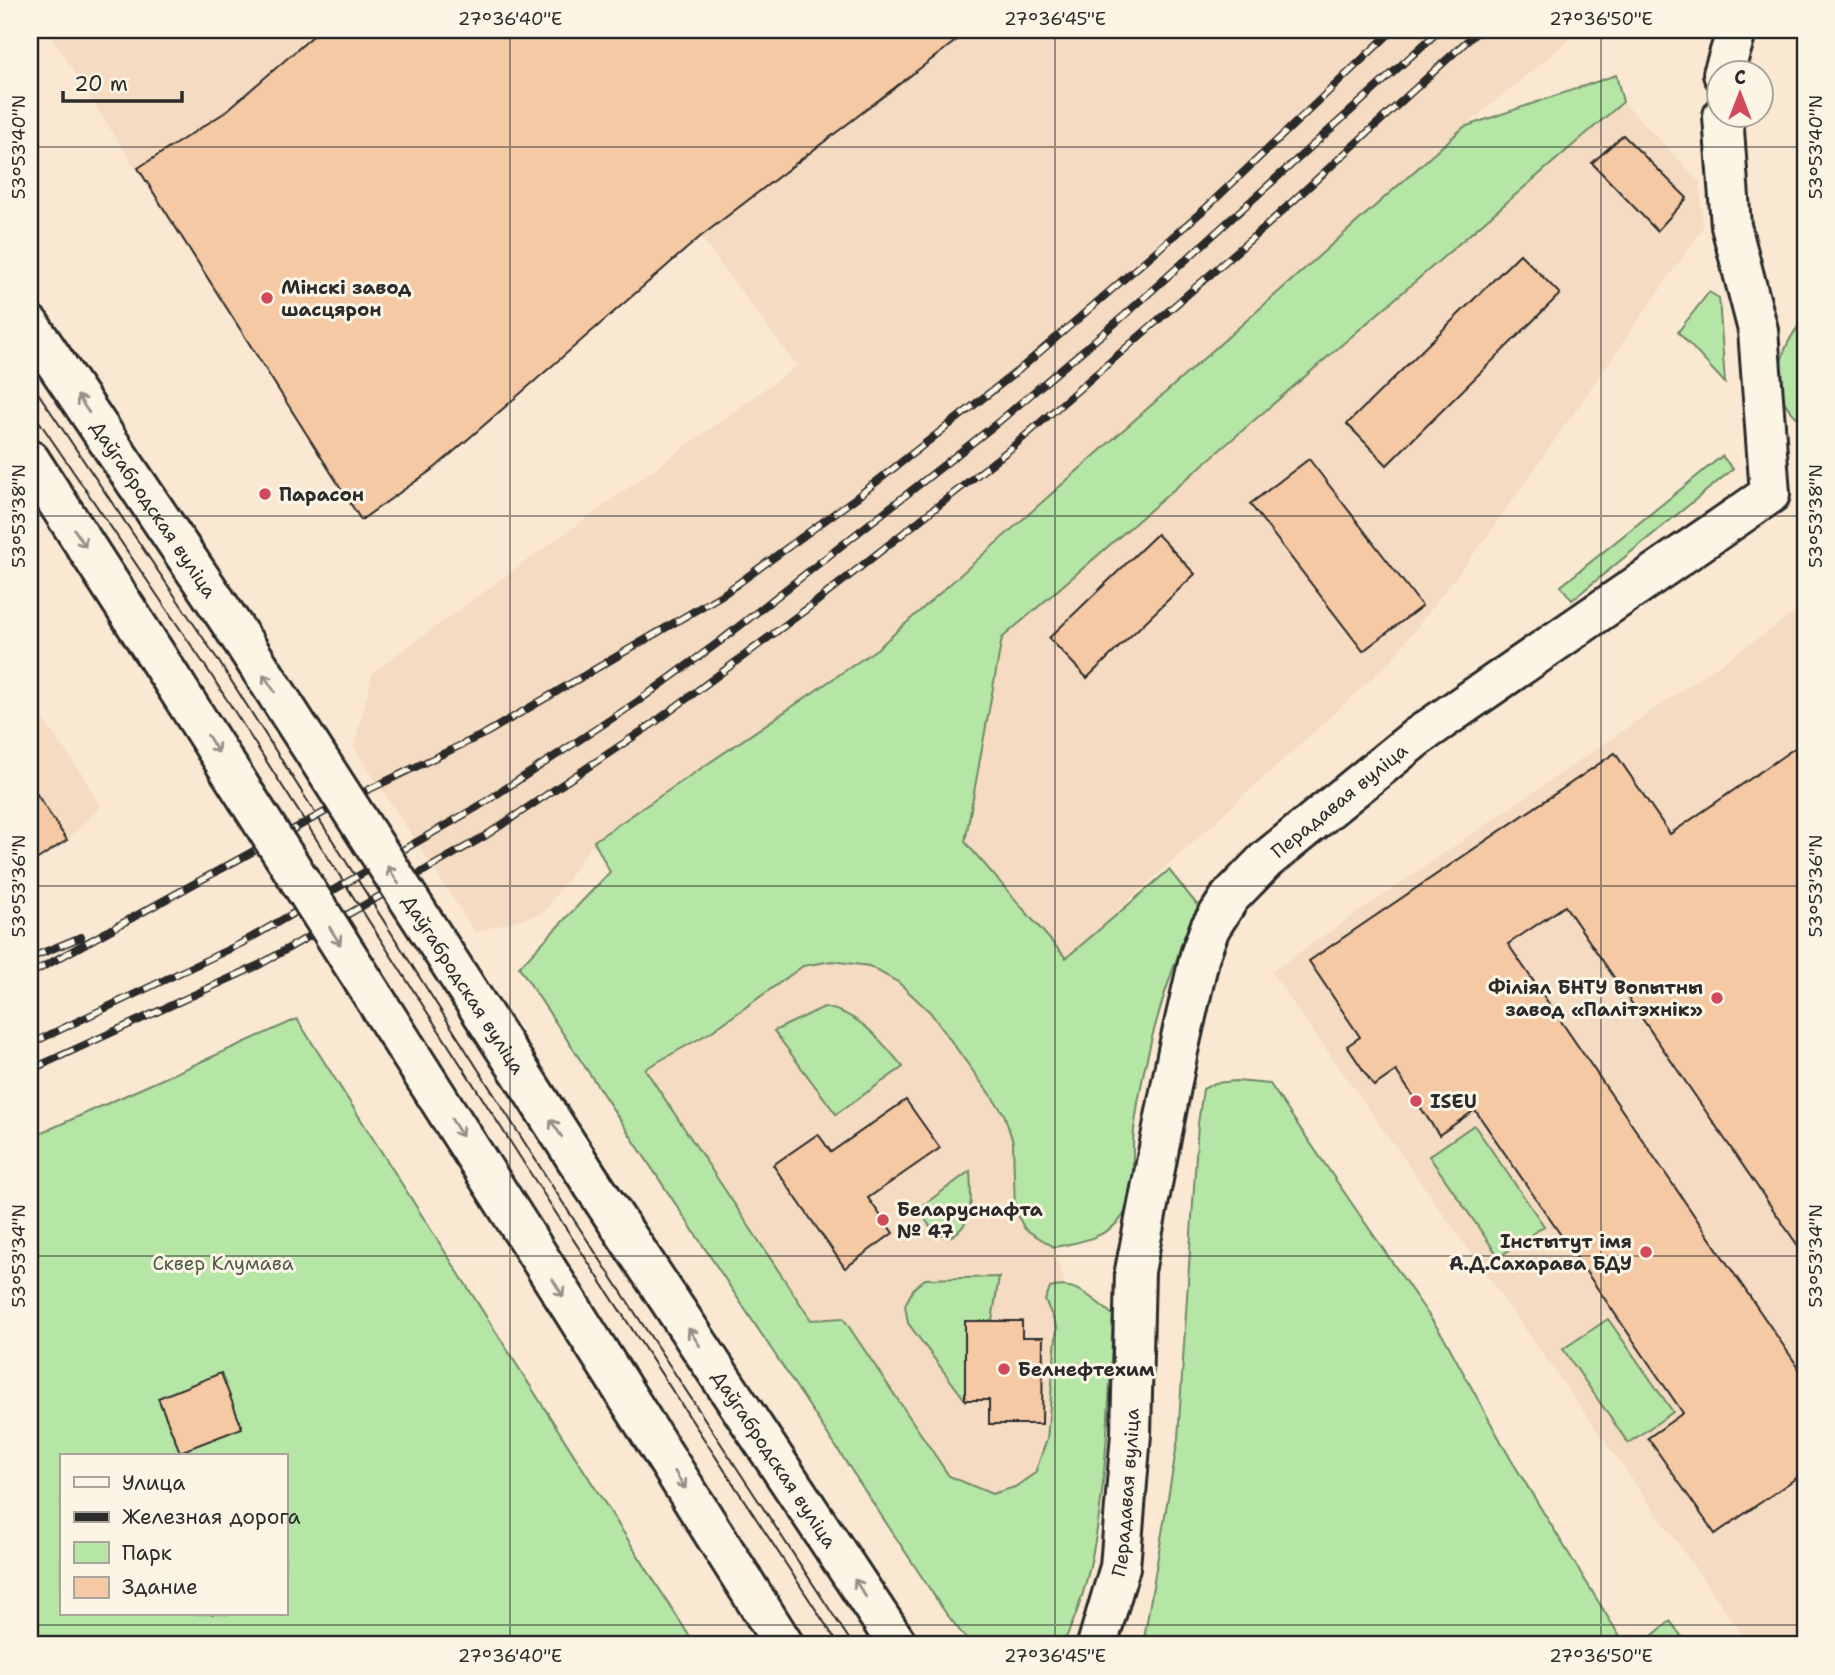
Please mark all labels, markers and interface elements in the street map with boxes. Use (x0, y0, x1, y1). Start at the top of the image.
text: 27°36'40"E (458, 7, 562, 31)
text: 27°36'45"E (1004, 7, 1106, 31)
text: 27°36'50"E (1549, 7, 1653, 31)
scale bar (63, 60, 182, 104)
north arrow (1706, 60, 1776, 130)
text: С (1734, 65, 1746, 90)
text: 20 m (74, 70, 128, 98)
text: 53°53'40"N (7, 95, 31, 199)
text: 53°53'40"N (1804, 95, 1828, 199)
place label: Мінскі завод шасцярон (281, 275, 412, 322)
marker: Мінскі завод шасцярон (259, 290, 275, 306)
one-way arrow (76, 395, 90, 414)
street label: Даўгабродская вуліца (85, 416, 223, 603)
text: 53°53'38"N (7, 464, 31, 568)
text: 53°53'38"N (1804, 464, 1828, 568)
place label: Парасон (279, 482, 364, 507)
marker: Парасон (257, 486, 273, 502)
one-way arrow (73, 527, 87, 547)
one-way arrow (262, 674, 276, 694)
one-way arrow (206, 733, 220, 753)
street label: Перадавая вуліца (1266, 737, 1413, 864)
text: 53°53'36"N (7, 834, 31, 938)
text: 53°53'36"N (1804, 834, 1828, 938)
one-way arrow (385, 865, 399, 885)
street label: Даўгабродская вуліца (397, 890, 531, 1079)
one-way arrow (328, 925, 342, 945)
place label: Філіял БНТУ Вопытны завод «Палітэхнік» (1488, 975, 1703, 1022)
marker: Філіял БНТУ Вопытны завод «Палітэхнік» (1709, 990, 1725, 1006)
place label: ISEU (1430, 1089, 1477, 1114)
marker: ISEU (1408, 1093, 1424, 1109)
one-way arrow (450, 1117, 464, 1137)
one-way arrow (549, 1118, 563, 1138)
place label: Беларуснафта № 47 (897, 1197, 1043, 1244)
text: 53°53'34"N (7, 1204, 31, 1308)
text: 53°53'34"N (1804, 1204, 1828, 1308)
marker: Беларуснафта № 47 (875, 1212, 891, 1228)
place label: Інстытут імя А.Д.Сахарава БДУ (1449, 1229, 1632, 1276)
marker: Інстытут імя А.Д.Сахарава БДУ (1638, 1244, 1654, 1260)
park label: Сквер Клумава (152, 1251, 294, 1276)
one-way arrow (552, 1277, 566, 1297)
one-way arrow (687, 1328, 701, 1348)
place label: Белнефтехим (1018, 1357, 1155, 1382)
marker: Белнефтехим (996, 1361, 1012, 1377)
street label: Даўгабродская вуліца (707, 1365, 843, 1553)
street label: Перадавая вуліца (1105, 1408, 1144, 1580)
legend (60, 1454, 287, 1616)
text: Улица (122, 1469, 185, 1497)
one-way arrow (672, 1470, 687, 1489)
text: Железная дорога (122, 1503, 301, 1531)
text: Парк (122, 1539, 172, 1567)
text: Здание (122, 1573, 198, 1601)
one-way arrow (853, 1579, 867, 1599)
text: 27°36'40"E (458, 1644, 562, 1668)
text: 27°36'45"E (1004, 1644, 1106, 1668)
text: 27°36'50"E (1549, 1644, 1653, 1668)

